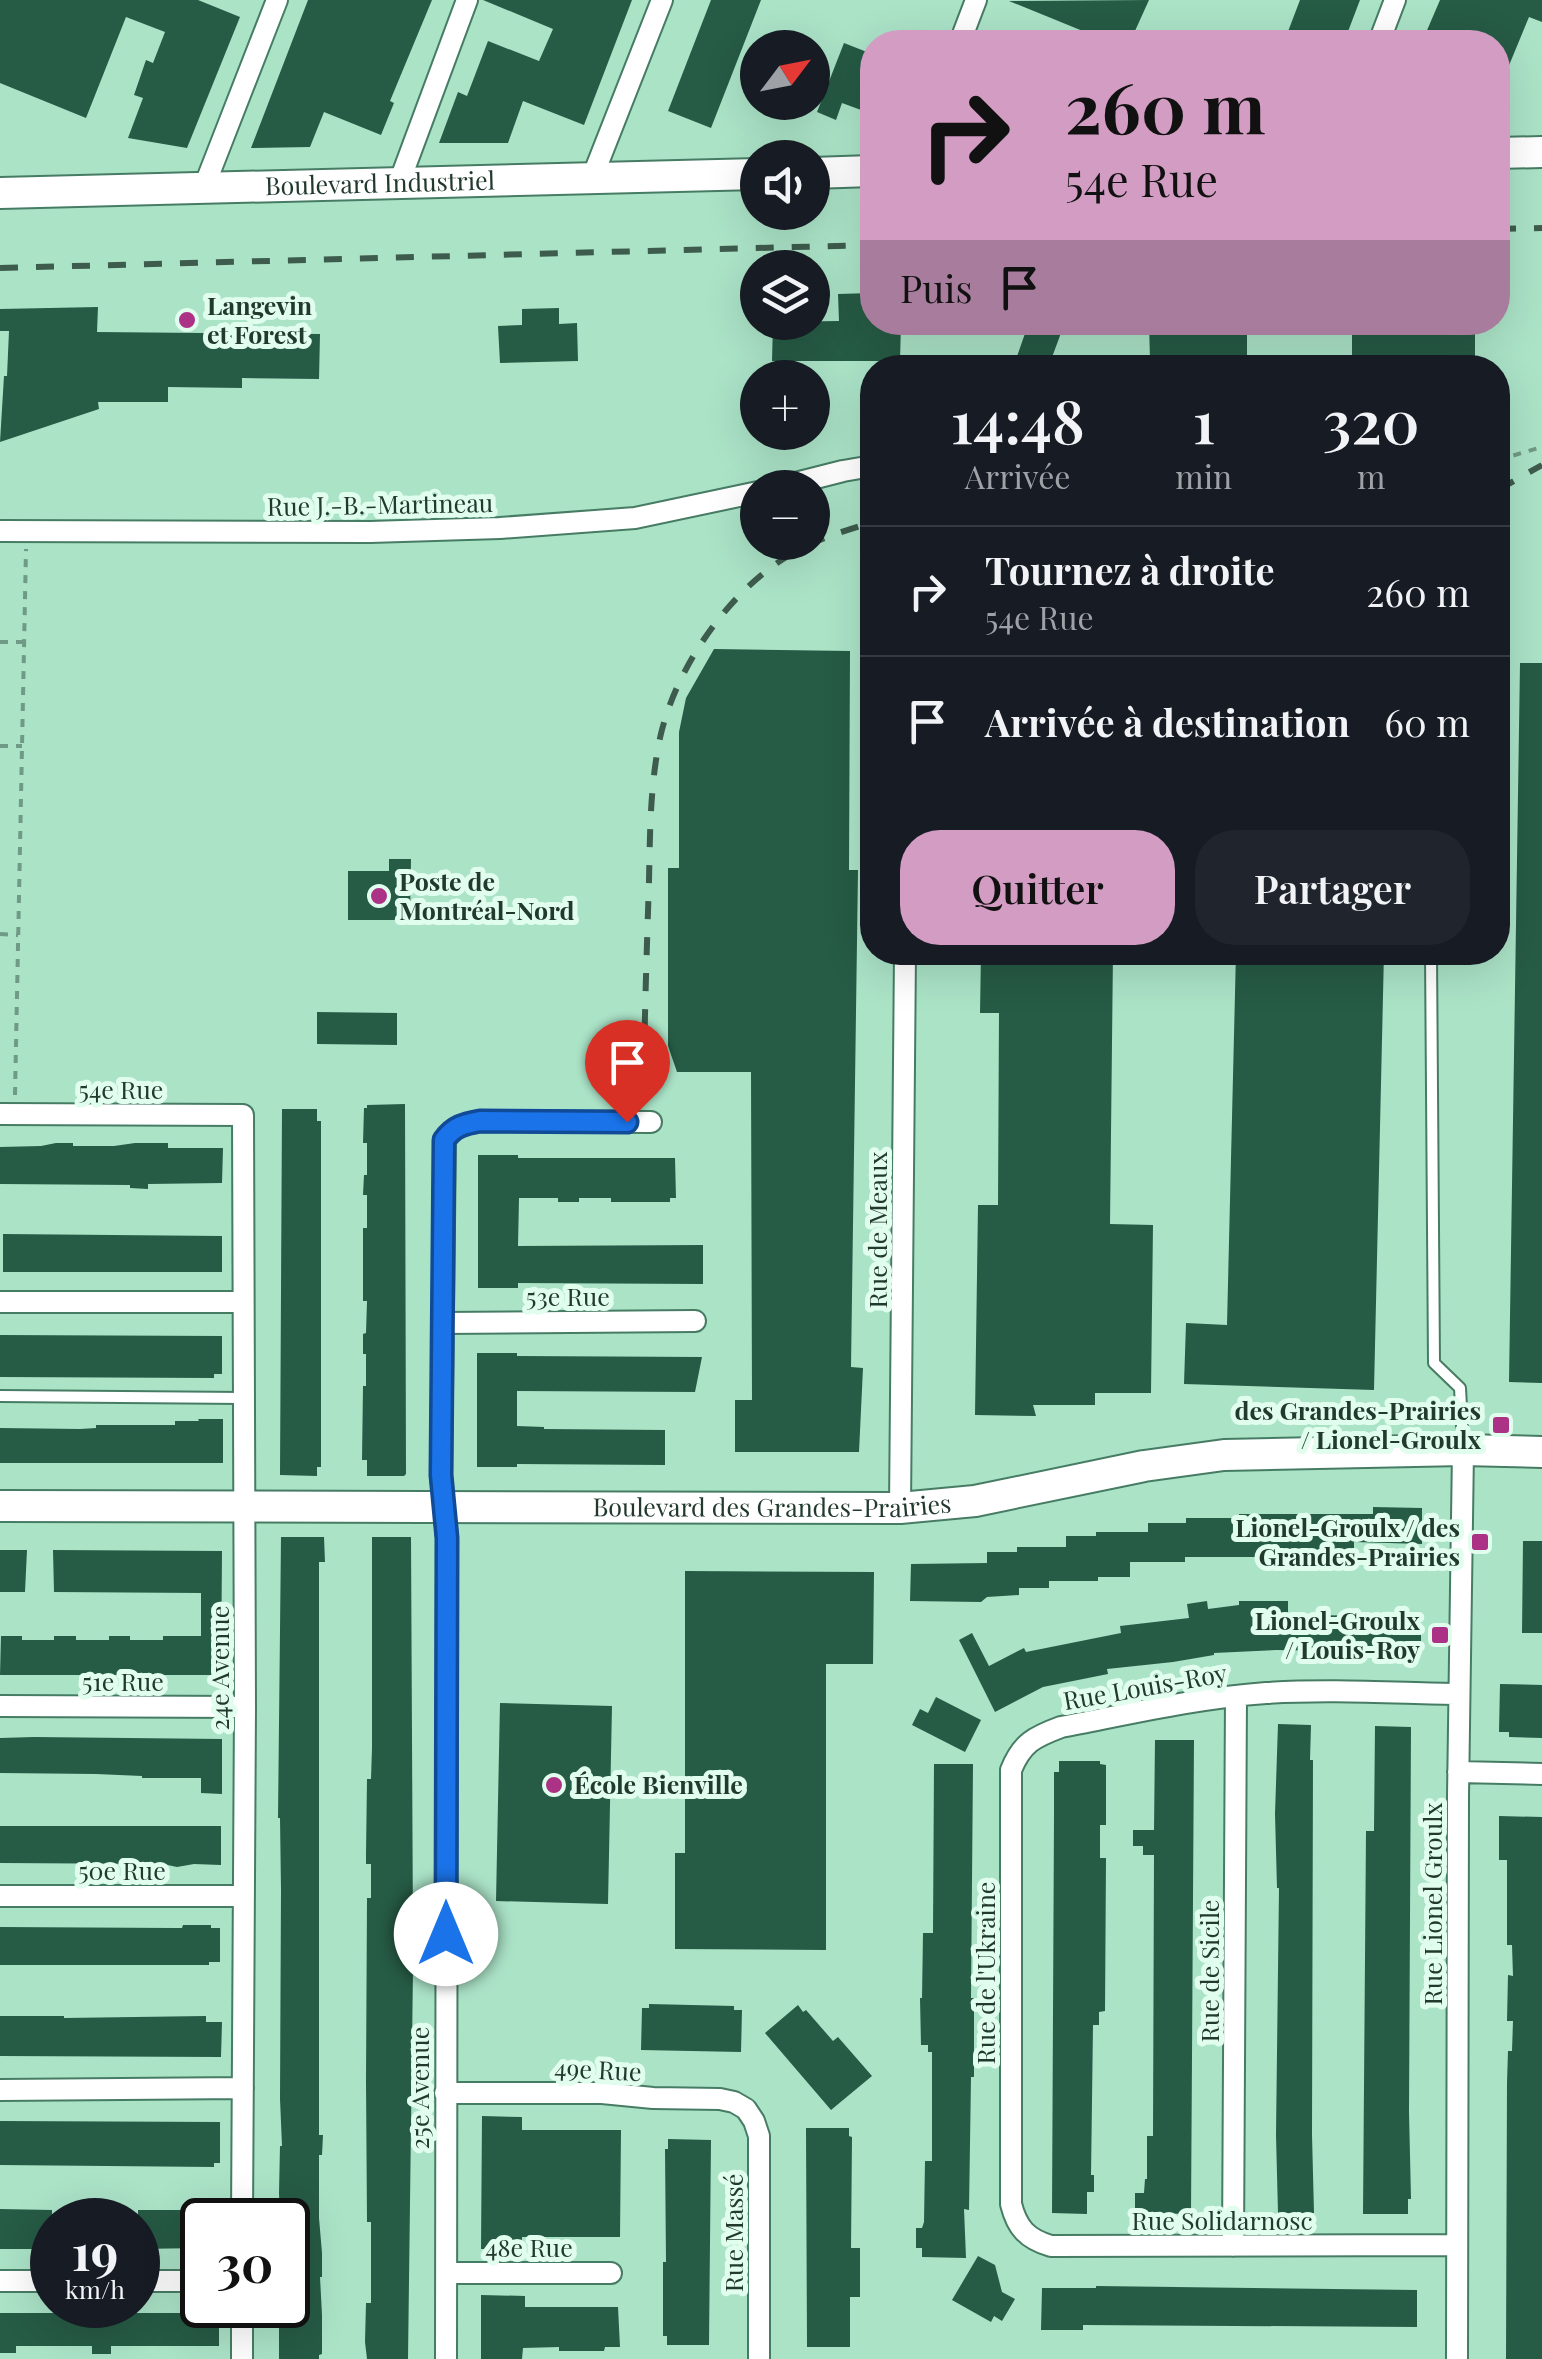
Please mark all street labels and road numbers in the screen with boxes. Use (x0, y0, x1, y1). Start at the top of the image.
street label: Boulevard Industriel (264, 163, 495, 201)
street label: Rue J.-B.-Martineau (266, 485, 493, 522)
street label: 54e Rue (79, 1072, 163, 1105)
street label: Rue de Meaux (860, 1152, 893, 1308)
street label: 53e Rue (526, 1279, 610, 1312)
street label: Boulevard des Grandes-Prairies (593, 1485, 953, 1523)
street label: 24e Avenue (202, 1606, 235, 1730)
street label: Rue Louis-Roy (1060, 1655, 1230, 1716)
street label: 51e Rue (82, 1664, 164, 1697)
street label: Rue Lionel Groulx (1415, 1803, 1448, 2005)
street label: 50e Rue (78, 1853, 166, 1886)
street label: Rue de l'Ukraine (968, 1881, 1001, 2065)
street label: Rue de Sicile (1192, 1900, 1225, 2042)
street label: 25e Avenue (402, 2027, 435, 2149)
street label: 49e Rue (554, 2050, 643, 2087)
street label: Rue Massé (716, 2174, 749, 2292)
street label: Rue Solidarnosc (1131, 2203, 1313, 2236)
street label: 48e Rue (485, 2230, 573, 2263)

